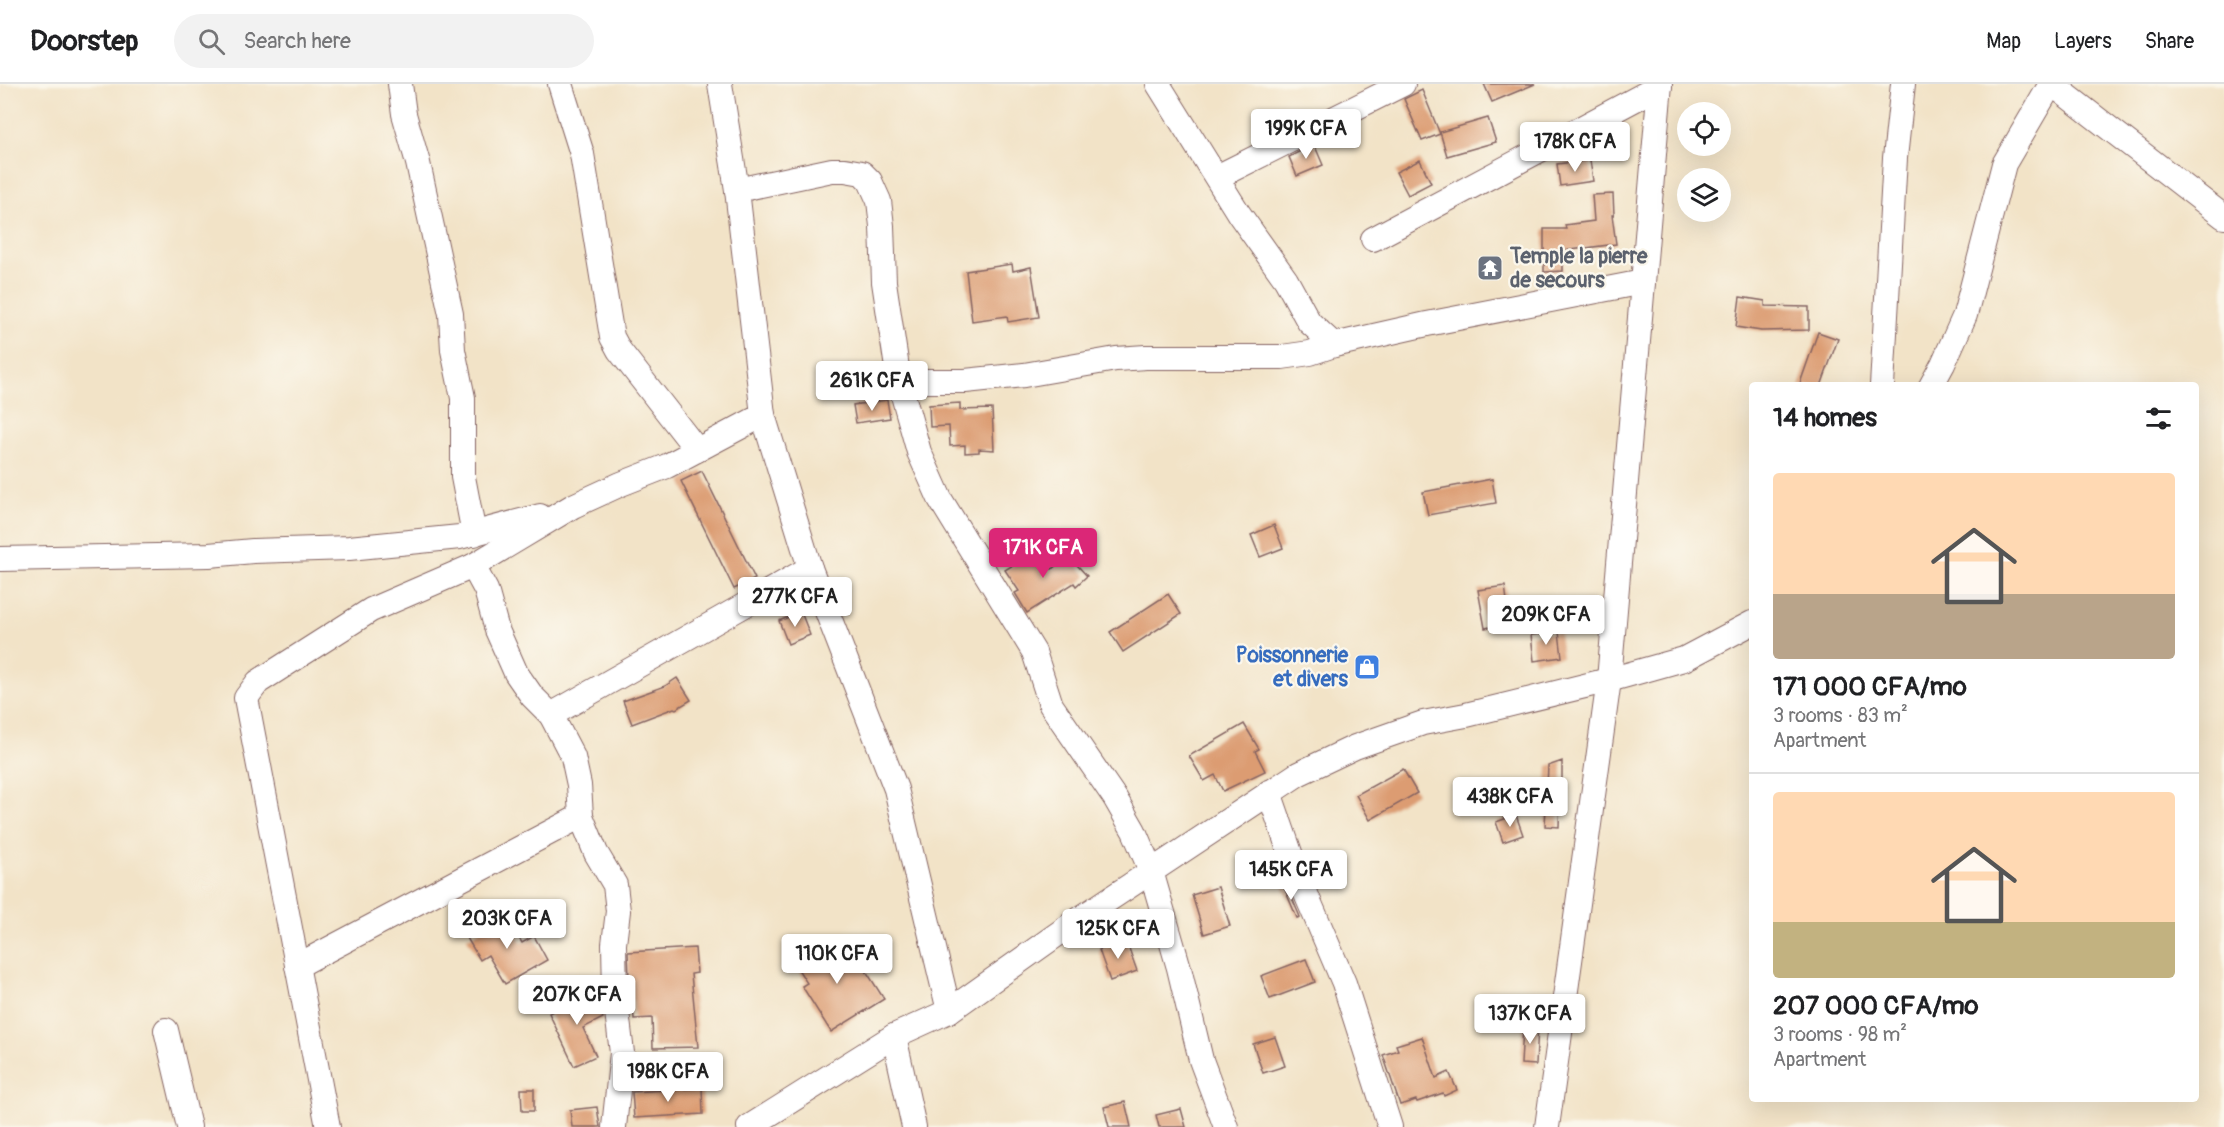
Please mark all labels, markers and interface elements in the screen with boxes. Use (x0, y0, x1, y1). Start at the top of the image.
search box (174, 14, 594, 68)
text: Doorstep (30, 24, 138, 59)
icon: search (195, 25, 228, 58)
text: Search here (243, 27, 351, 55)
text: Map (1986, 28, 2021, 55)
text: Layers (2054, 28, 2112, 55)
text: Share (2145, 28, 2194, 55)
map controls (1677, 102, 1731, 222)
button: locate (1677, 102, 1731, 156)
pin: 199K CFA (1244, 109, 1368, 160)
text: 199K CFA (1265, 116, 1347, 141)
pin: 178K CFA (1513, 122, 1637, 173)
text: 178K CFA (1534, 129, 1616, 154)
button: layers (1677, 168, 1731, 222)
place label: Temple la pierre de secours (1509, 243, 1648, 294)
temple icon: Temple la pierre de secours (1475, 253, 1505, 283)
pin: 261K CFA (810, 361, 934, 412)
text: 261K CFA (830, 368, 914, 393)
text: 14 homes (1773, 402, 1877, 434)
icon: filters (2142, 402, 2175, 435)
icon: home (1920, 512, 2028, 620)
pin: 171K CFA (981, 528, 1105, 579)
text: 171K CFA (1003, 535, 1083, 560)
pin: 277K CFA (733, 577, 857, 628)
text: 277K CFA (752, 584, 838, 609)
pin: 209K CFA (1484, 595, 1608, 646)
text: 209K CFA (1502, 602, 1590, 627)
place label: Poissonnerie et divers (1236, 642, 1349, 693)
shop icon: Poissonnerie et divers (1352, 652, 1382, 682)
text: 171 000 CFA/mo (1773, 671, 1967, 703)
text: 3 rooms · 83 m² (1773, 703, 1908, 728)
text: Apartment (1773, 728, 1866, 753)
pin: 438K CFA (1448, 777, 1572, 828)
text: 438K CFA (1467, 784, 1553, 809)
icon: home (1920, 831, 2028, 939)
pin: 145K CFA (1229, 850, 1353, 901)
text: 145K CFA (1249, 857, 1333, 882)
pin: 203K CFA (445, 899, 569, 950)
text: 203K CFA (462, 906, 552, 931)
pin: 125K CFA (1056, 909, 1180, 960)
text: 125K CFA (1076, 916, 1160, 941)
pin: 110K CFA (775, 934, 899, 985)
text: 110K CFA (795, 941, 879, 966)
pin: 207K CFA (515, 975, 639, 1026)
text: 207K CFA (532, 982, 622, 1007)
text: 207 000 CFA/mo (1773, 990, 1979, 1022)
pin: 137K CFA (1468, 994, 1592, 1045)
text: 137K CFA (1488, 1001, 1572, 1026)
text: 3 rooms · 98 m² (1773, 1022, 1907, 1047)
text: Apartment (1773, 1047, 1866, 1072)
pin: 198K CFA (606, 1052, 730, 1103)
text: 198K CFA (627, 1059, 709, 1084)

